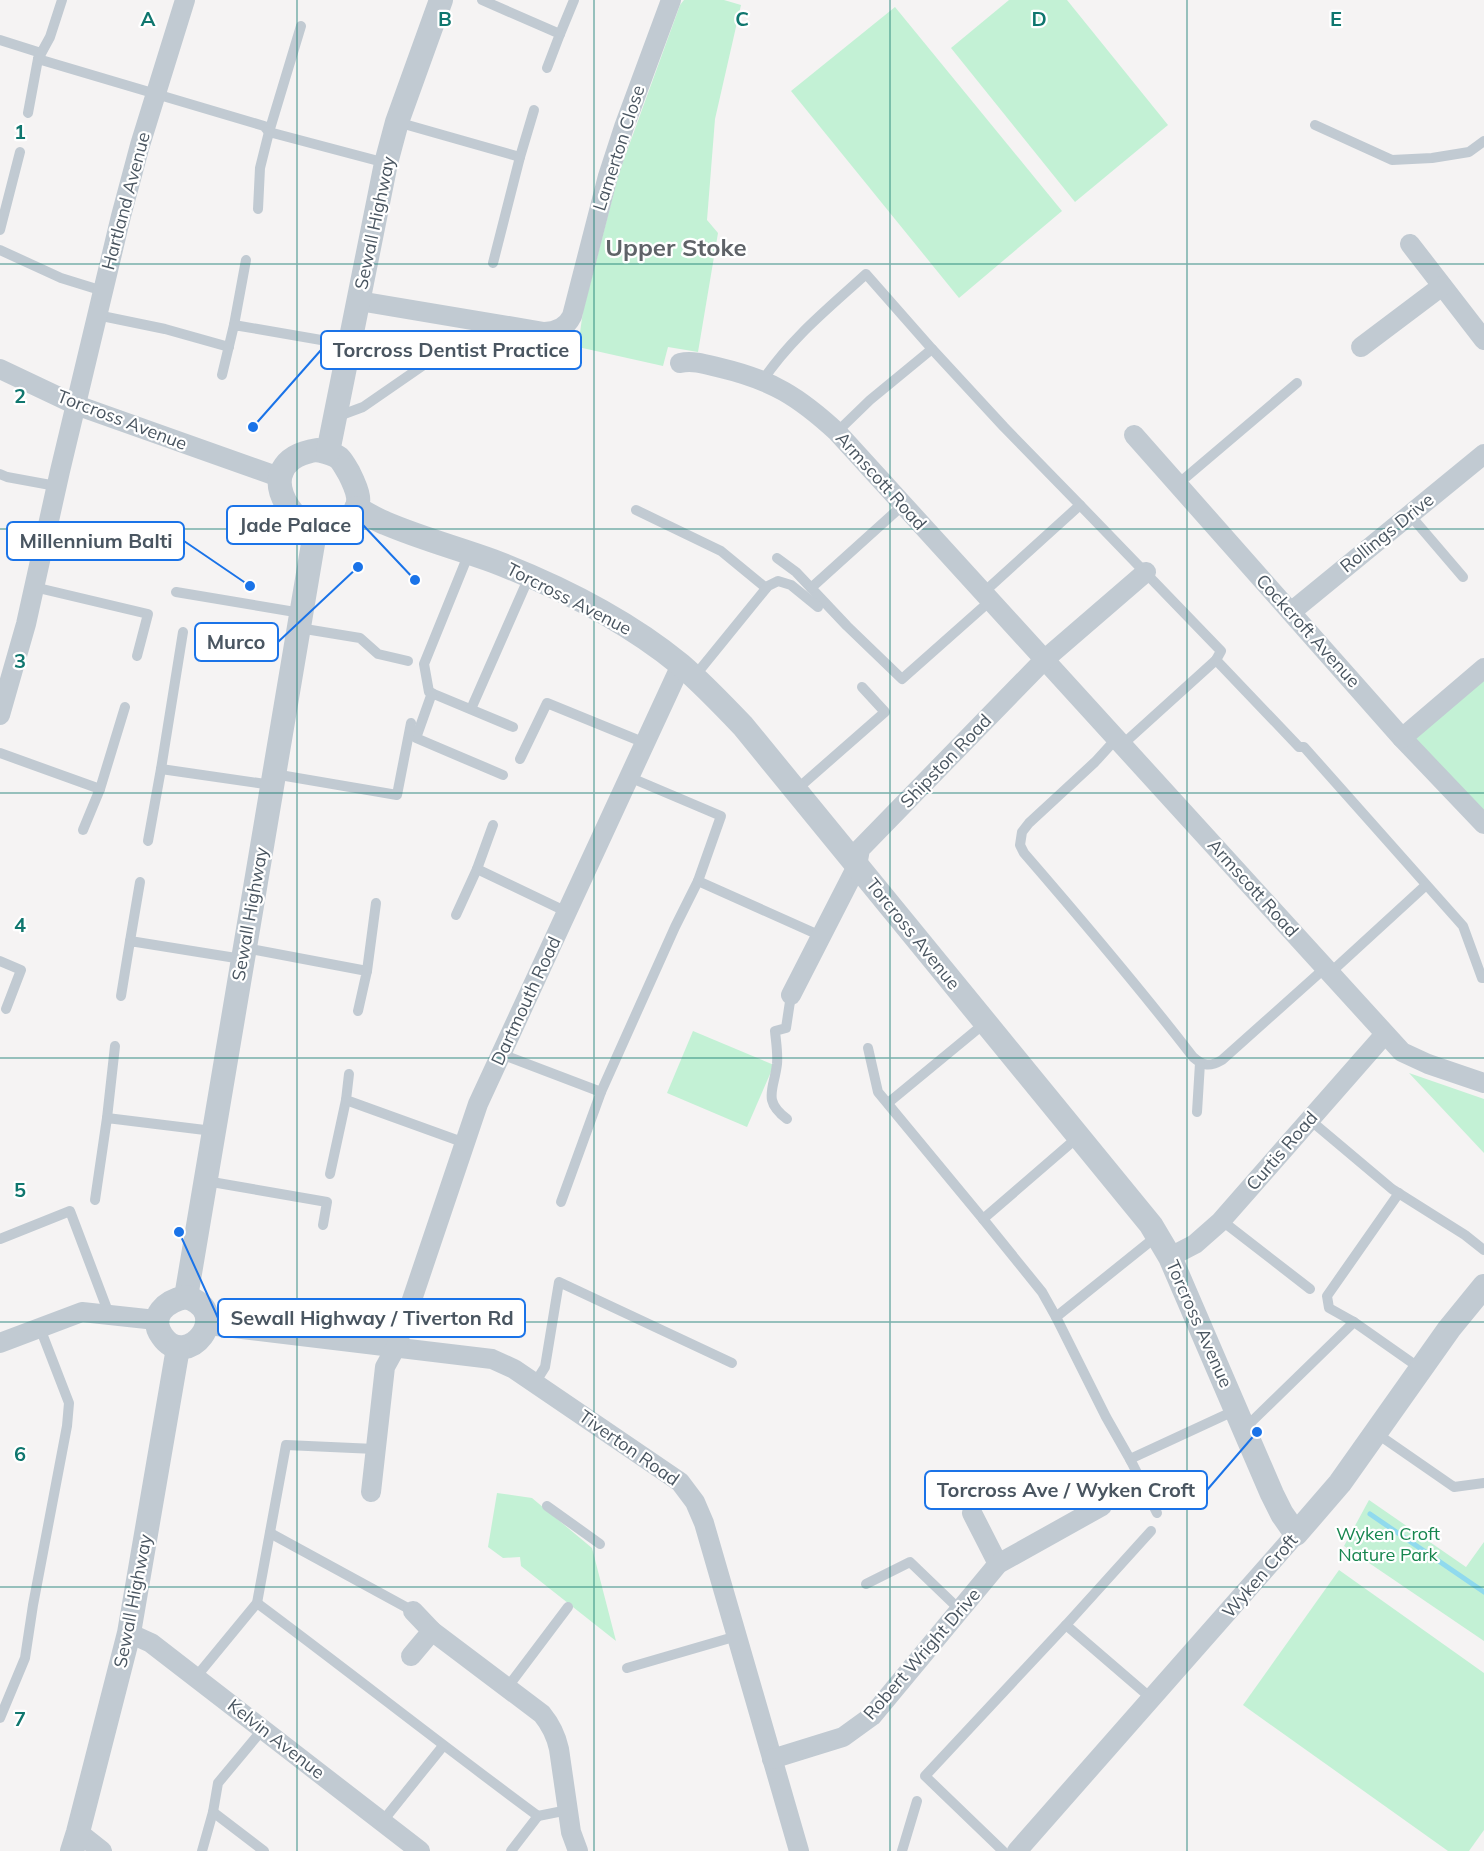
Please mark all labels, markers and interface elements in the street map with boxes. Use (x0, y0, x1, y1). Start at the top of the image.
text: A (141, 6, 156, 31)
text: B (438, 6, 452, 31)
text: C (735, 6, 749, 31)
text: D (1031, 6, 1047, 31)
text: E (1330, 6, 1342, 31)
street label: Lamerton Close (587, 82, 650, 213)
text: 1 (14, 119, 26, 144)
street label: Hartland Avenue (96, 129, 155, 272)
street label: Sewall Highway (349, 154, 400, 292)
district label: Upper Stoke (605, 232, 747, 262)
callout: Torcross Dentist Practice (321, 331, 581, 369)
text: Torcross Dentist Practice (333, 337, 569, 362)
text: 2 (14, 383, 26, 408)
street label: Torcross Avenue (54, 384, 190, 455)
street label: Armscott Road (831, 427, 932, 535)
street label: Rollings Drive (1335, 488, 1438, 577)
callout: Jade Palace (227, 506, 363, 544)
text: Jade Palace (239, 512, 351, 537)
callout: Millennium Balti (7, 522, 184, 560)
text: Millennium Balti (20, 528, 172, 553)
street label: Torcross Avenue (503, 557, 636, 640)
street label: Cockcroft Avenue (1251, 569, 1365, 692)
callout: Murco (195, 623, 278, 661)
text: Murco (207, 629, 266, 654)
text: 3 (14, 648, 26, 673)
street label: Shipston Road (895, 709, 996, 812)
street label: Armscott Road (1203, 834, 1304, 942)
street label: Sewall Highway (226, 845, 273, 983)
street label: Torcross Avenue (861, 873, 965, 994)
text: 4 (14, 912, 26, 937)
street label: Dartmouth Road (486, 933, 565, 1069)
street label: Curtis Road (1241, 1106, 1322, 1195)
text: 5 (14, 1177, 26, 1202)
street label: Torcross Avenue (1161, 1257, 1238, 1391)
callout: Sewall Highway / Tiverton Rd (218, 1299, 525, 1337)
text: Sewall Highway / Tiverton Rd (230, 1305, 514, 1330)
street label: Tiverton Road (575, 1405, 684, 1491)
text: 6 (14, 1441, 26, 1466)
callout: Torcross Ave / Wyken Croft (925, 1471, 1207, 1509)
text: Torcross Ave / Wyken Croft (937, 1477, 1196, 1502)
park label: Wyken Croft Nature Park (1336, 1522, 1440, 1566)
street label: Wyken Croft (1217, 1529, 1302, 1622)
street label: Sewall Highway (108, 1532, 157, 1670)
street label: Robert Wright Drive (858, 1583, 985, 1724)
street label: Kelvin Avenue (223, 1694, 330, 1784)
text: 7 (14, 1706, 26, 1731)

